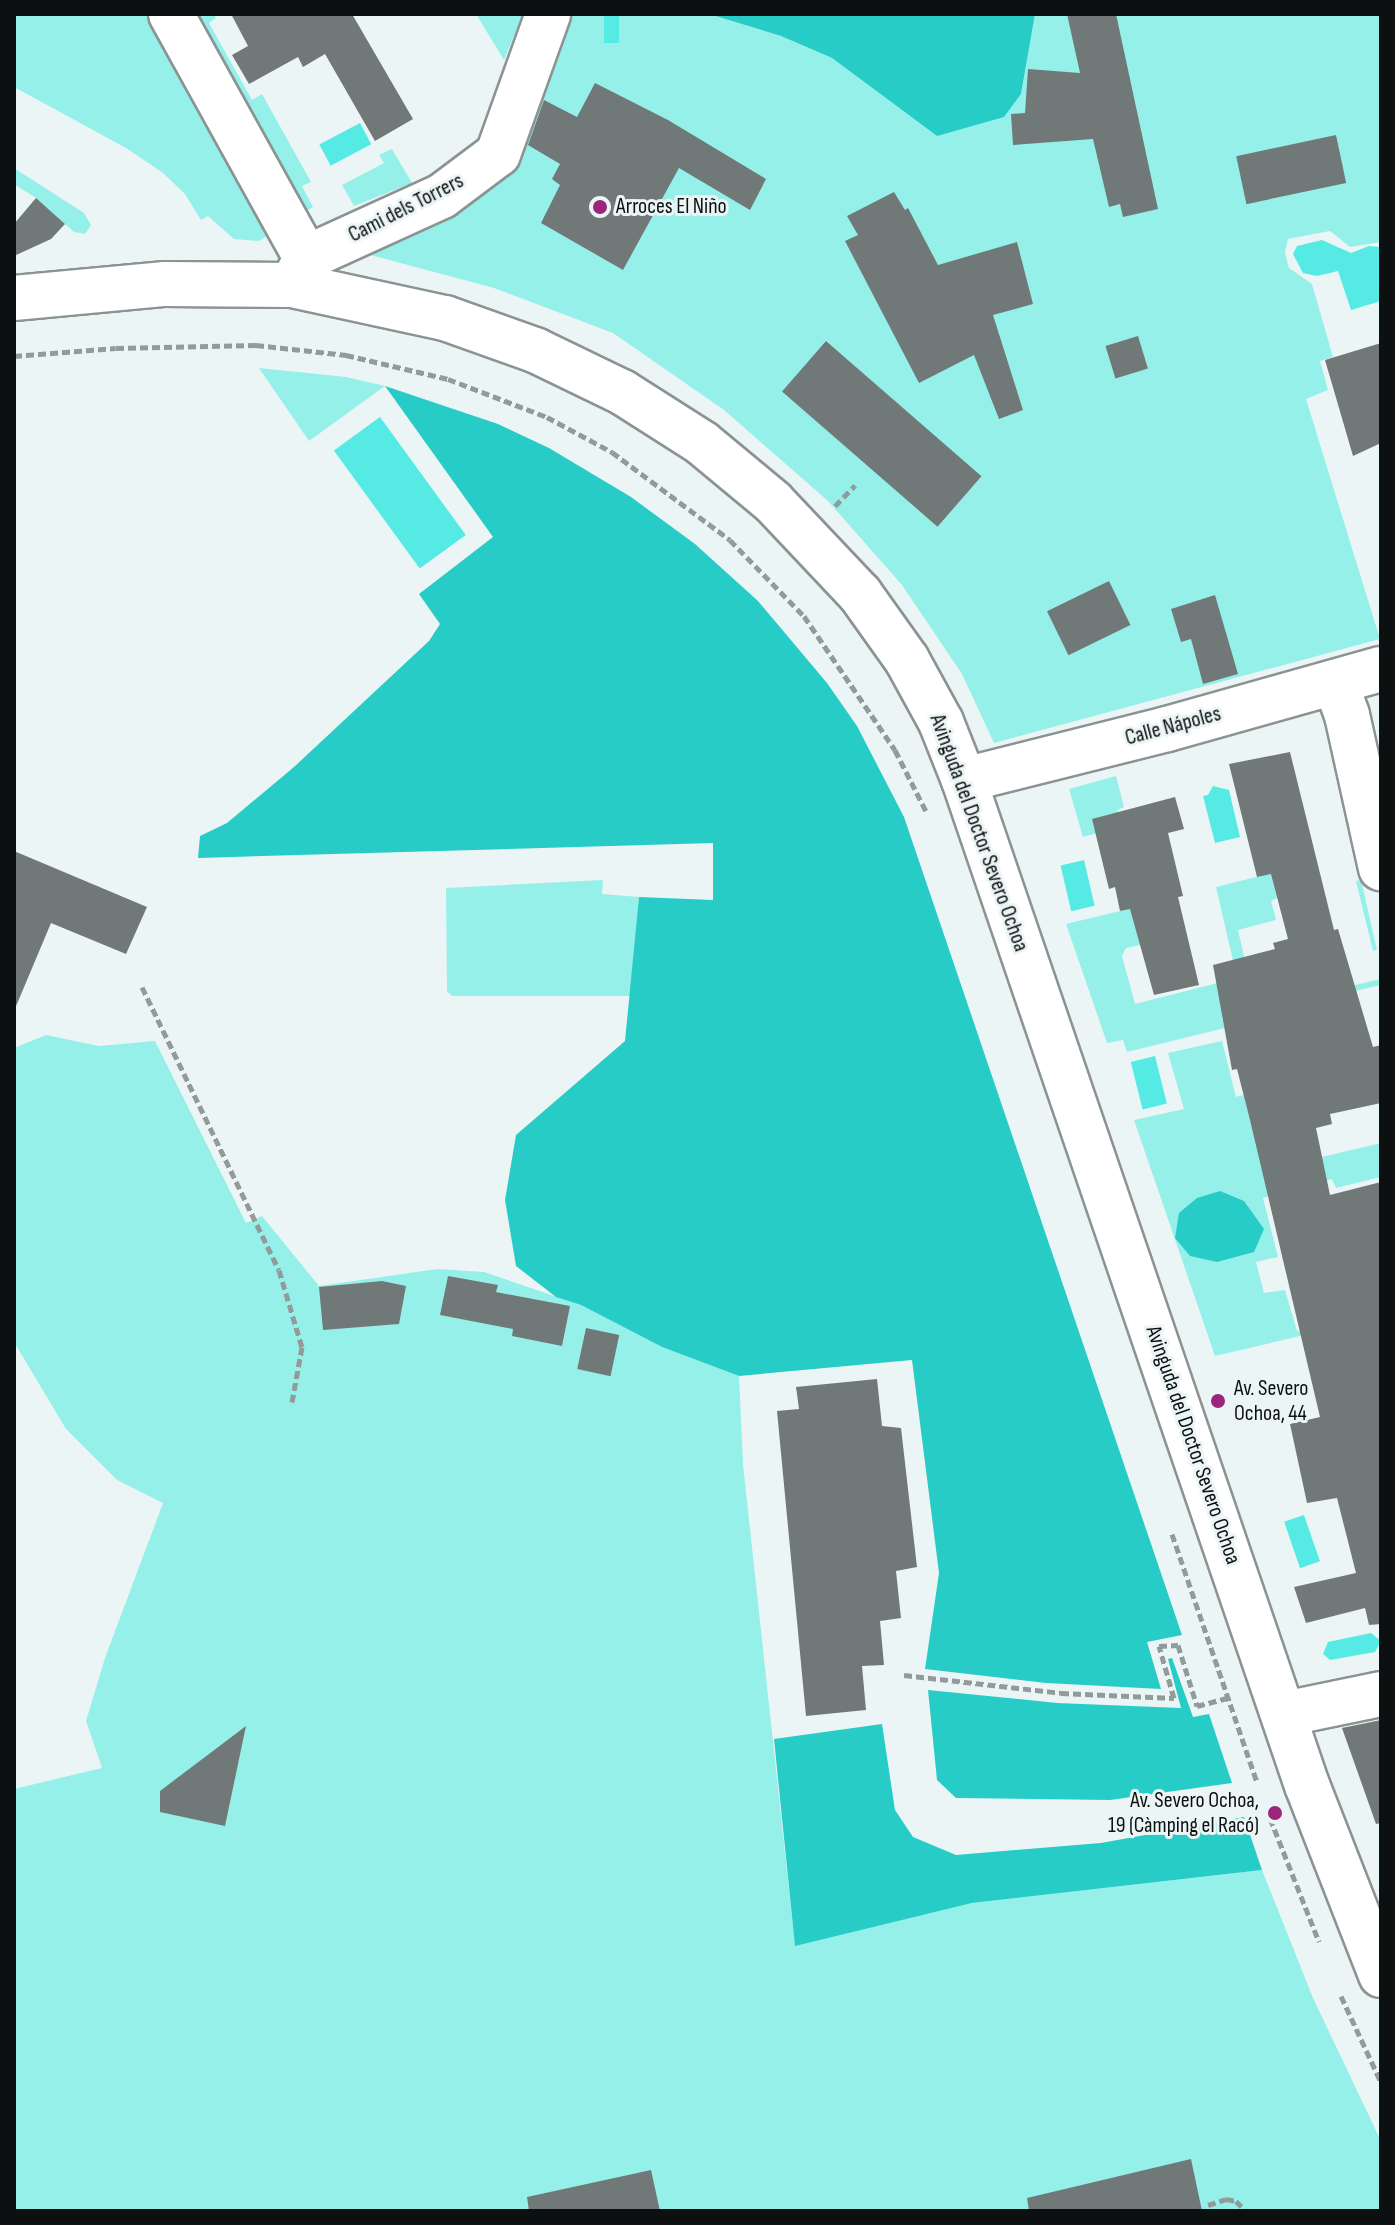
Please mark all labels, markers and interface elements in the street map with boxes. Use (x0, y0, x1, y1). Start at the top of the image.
street label: Cami dels Torrers (344, 168, 468, 248)
place label: Arroces El Niño (616, 194, 727, 220)
marker: Arroces El Niño (591, 198, 609, 216)
street label: Calle Nápoles (1122, 701, 1224, 751)
street label: Avinguda del Doctor Severo Ochoa (924, 711, 1034, 955)
street label: Avinguda del Doctor Severo Ochoa (1140, 1322, 1246, 1568)
place label: Av. Severo Ochoa, 44 (1234, 1375, 1308, 1426)
marker: Av. Severo Ochoa, 44 (1209, 1392, 1227, 1410)
place label: Av. Severo Ochoa, 19 (Càmping el Racó) (1108, 1787, 1259, 1838)
marker: Av. Severo Ochoa, 19 (Càmping el Racó) (1266, 1804, 1284, 1822)

